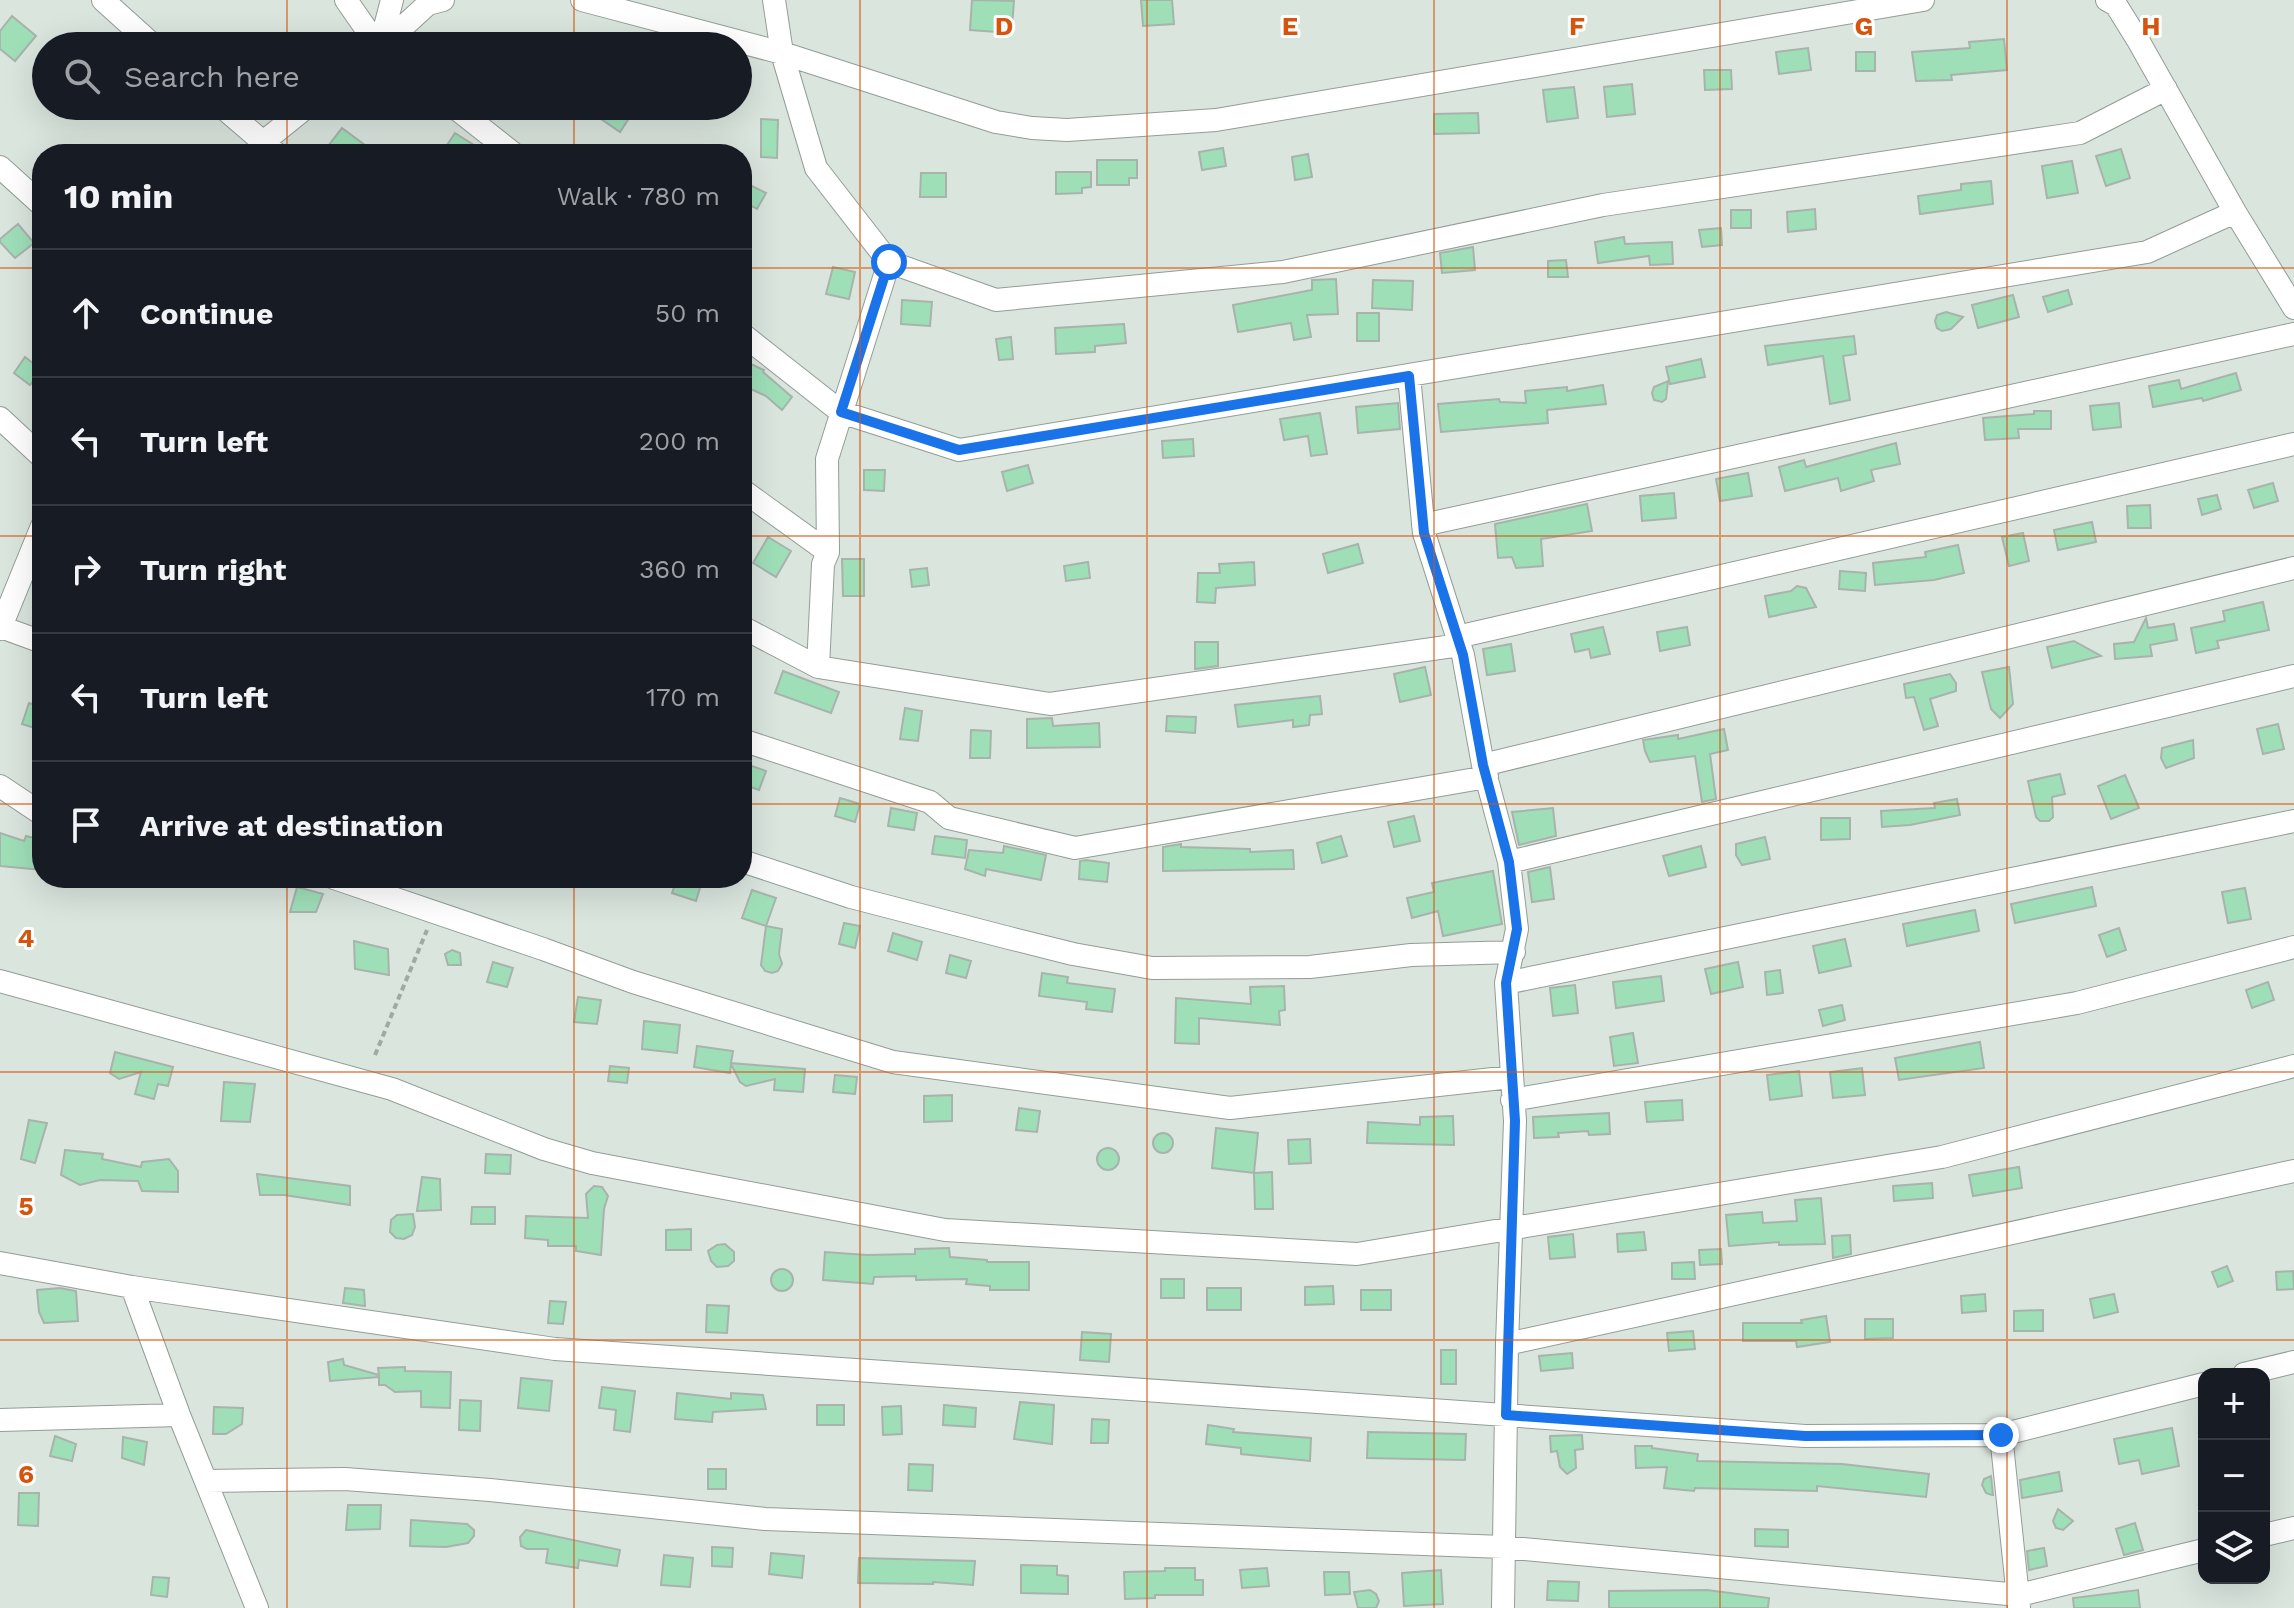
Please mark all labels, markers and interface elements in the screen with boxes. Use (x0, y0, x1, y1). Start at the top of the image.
text: D (995, 11, 1013, 41)
text: E (1282, 11, 1298, 41)
text: F (1569, 11, 1585, 41)
text: G (1855, 11, 1873, 41)
text: H (2141, 11, 2161, 41)
search box (32, 32, 752, 120)
icon: search (60, 54, 104, 98)
text: Search here (124, 59, 300, 94)
text: 10 min (64, 176, 173, 216)
text: Walk · 780 m (557, 181, 720, 211)
route start (871, 244, 907, 280)
icon: ahead (64, 291, 108, 335)
text: Continue (140, 296, 273, 331)
text: 50 m (655, 298, 720, 328)
icon: left (64, 419, 108, 463)
text: Turn left (140, 424, 268, 459)
text: 200 m (639, 426, 720, 456)
icon: right (64, 547, 108, 591)
text: Turn right (140, 552, 286, 587)
text: 360 m (639, 554, 720, 584)
icon: left (64, 675, 108, 719)
text: Turn left (140, 680, 268, 715)
text: 170 m (646, 682, 720, 712)
icon: arrive (64, 803, 108, 847)
text: Arrive at destination (140, 808, 444, 843)
text: 4 (18, 923, 35, 953)
text: 5 (18, 1191, 34, 1221)
map controls (2198, 1368, 2270, 1584)
button: + (2198, 1368, 2270, 1440)
route end (1983, 1417, 2019, 1453)
button: − (2198, 1440, 2270, 1512)
text: 6 (18, 1459, 34, 1489)
button: layers (2198, 1512, 2270, 1584)

